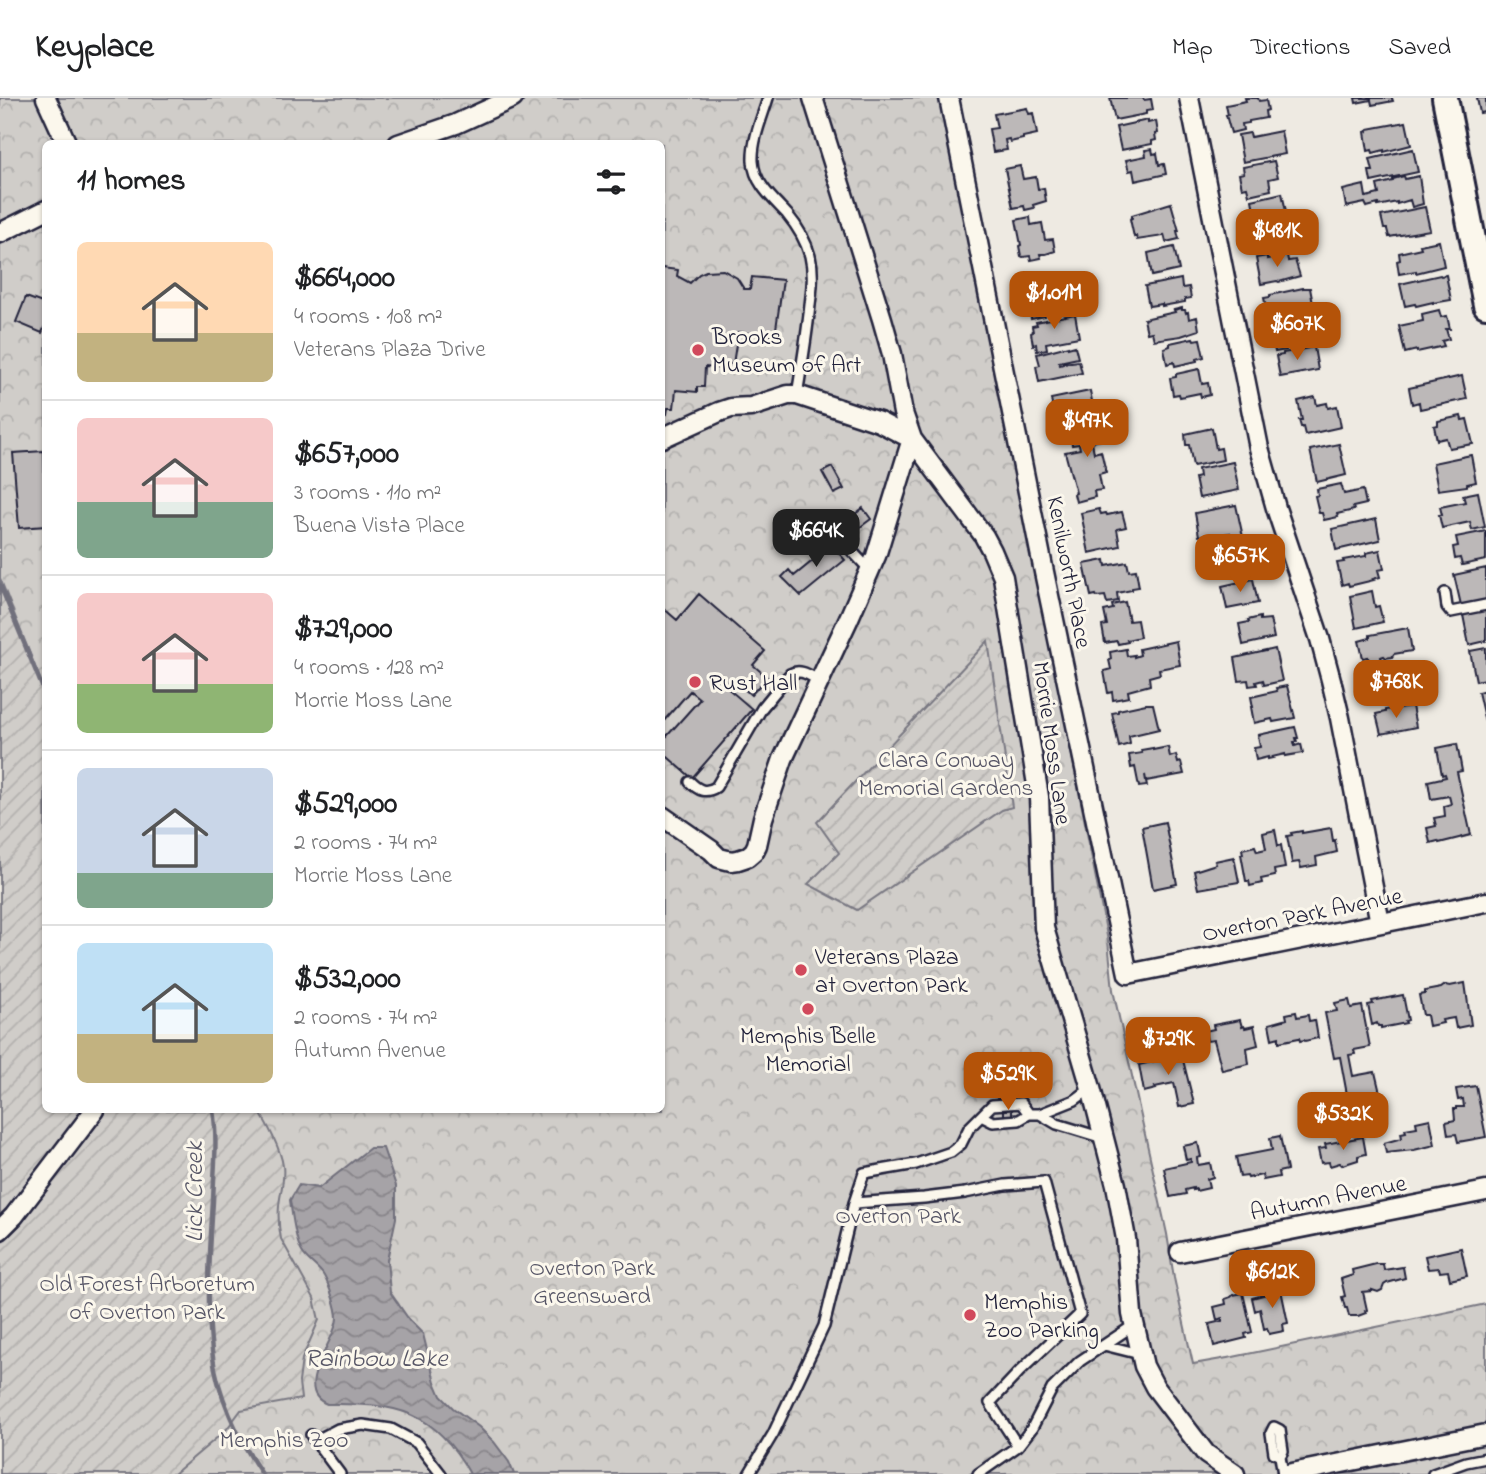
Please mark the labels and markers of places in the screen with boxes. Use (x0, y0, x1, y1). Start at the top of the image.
pin: $481K (1228, 209, 1326, 269)
pin: $1.01M (997, 272, 1111, 331)
pin: $607K (1248, 302, 1346, 362)
place label: Brooks Museum of Art (711, 321, 861, 384)
marker: Brooks Museum of Art (690, 342, 706, 358)
pin: $497K (1038, 400, 1136, 459)
pin: $664K (767, 510, 865, 569)
pin: $657K (1191, 534, 1289, 594)
pin: $768K (1347, 660, 1445, 720)
place label: Rust Hall (709, 667, 797, 702)
marker: Rust Hall (687, 674, 703, 690)
place label: Veterans Plaza at Overton Park (814, 941, 968, 1004)
marker: Veterans Plaza at Overton Park (793, 962, 809, 978)
marker: Memphis Belle Memorial (800, 1001, 816, 1017)
pin: $729K (1119, 1018, 1217, 1077)
place label: Memphis Belle Memorial (740, 1020, 876, 1083)
pin: $529K (959, 1052, 1057, 1112)
pin: $532K (1294, 1093, 1392, 1152)
pin: $612K (1223, 1250, 1321, 1310)
place label: Memphis Zoo Parking (984, 1286, 1099, 1349)
marker: Memphis Zoo Parking (962, 1307, 978, 1323)

